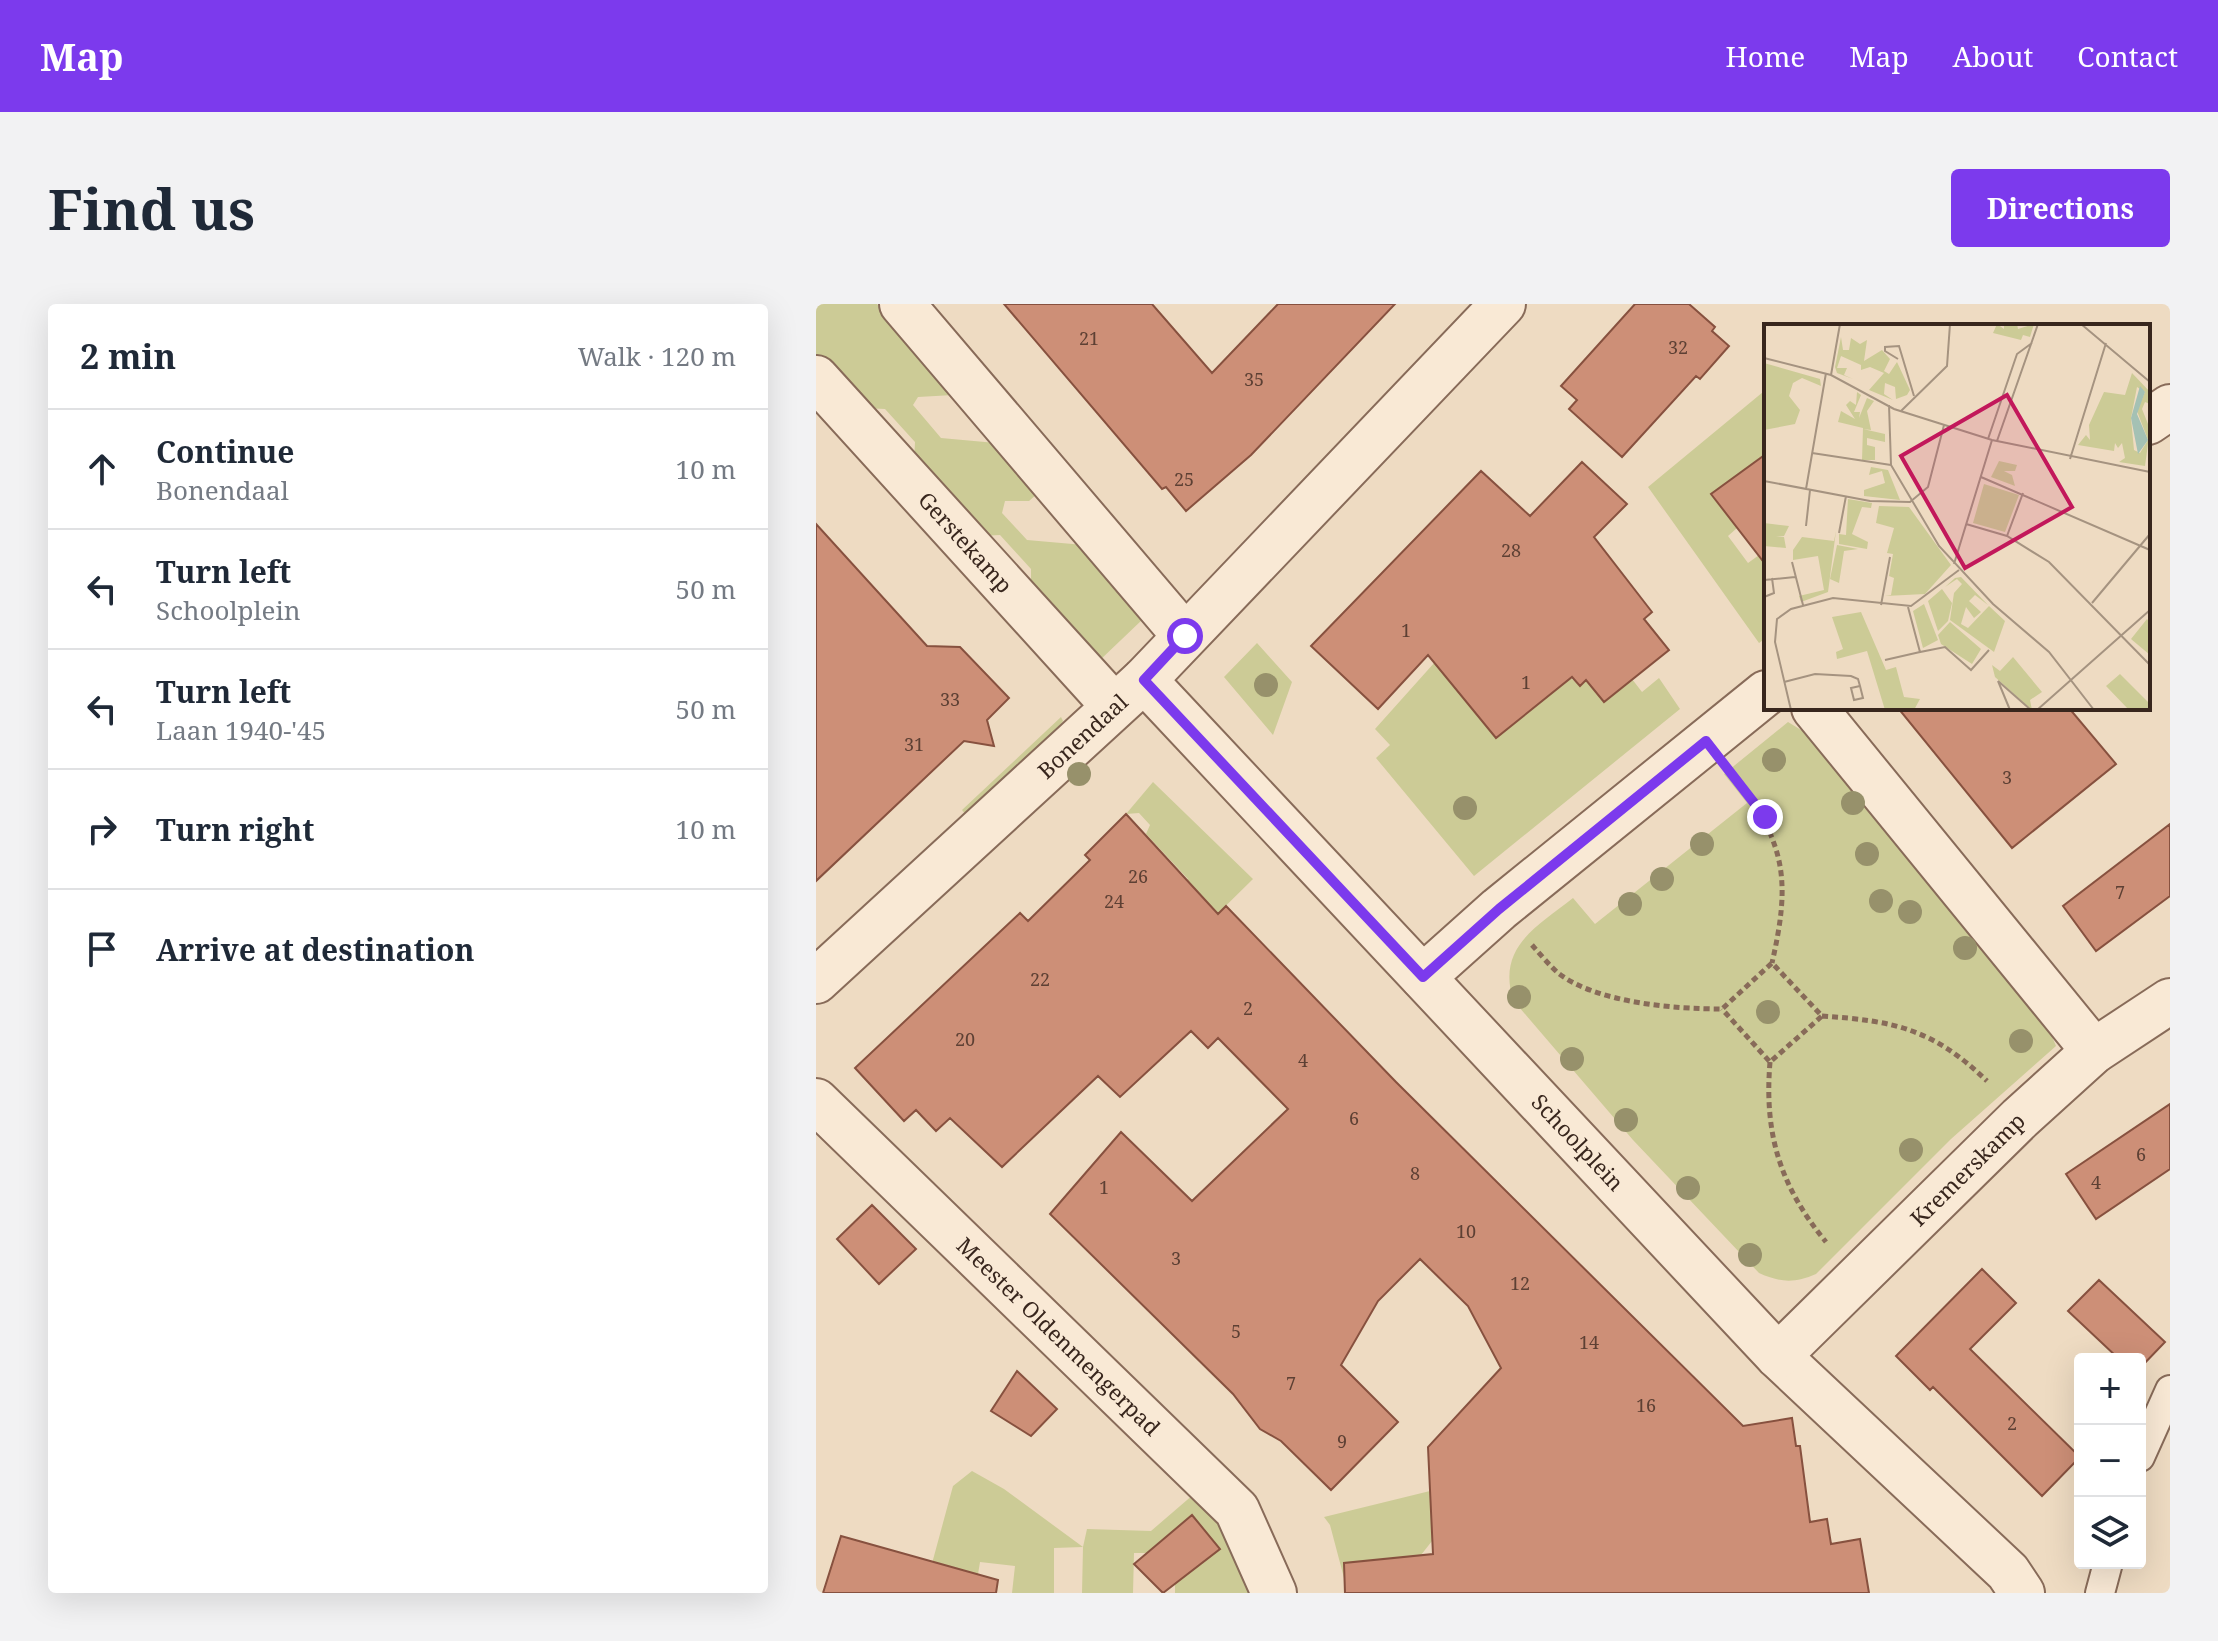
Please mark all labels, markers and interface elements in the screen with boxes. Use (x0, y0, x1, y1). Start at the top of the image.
text: Map (40, 30, 124, 82)
text: Home (1726, 37, 1805, 75)
text: Map (1849, 37, 1909, 75)
text: About (1953, 37, 2033, 75)
text: Contact (2077, 37, 2178, 75)
button: Directions (1951, 169, 2170, 247)
text: Find us (48, 170, 255, 246)
inset map (1764, 324, 2150, 710)
house number: 21 (1079, 326, 1099, 350)
text: 2 min (80, 333, 176, 379)
house number: 32 (1668, 335, 1688, 359)
text: Walk · 120 m (578, 338, 736, 374)
house number: 35 (1244, 367, 1264, 391)
text: Continue (156, 431, 294, 472)
icon: ahead (80, 447, 124, 491)
text: 10 m (676, 451, 736, 487)
house number: 25 (1174, 467, 1194, 491)
text: Bonendaal (156, 472, 289, 508)
street label: Gerstekamp (912, 485, 1020, 599)
house number: 28 (1501, 538, 1521, 562)
text: Turn left (156, 551, 291, 592)
icon: left (80, 567, 124, 611)
text: 50 m (676, 571, 736, 607)
text: Schoolplein (156, 592, 301, 628)
route start (1167, 618, 1203, 654)
house number: 1 (1401, 618, 1411, 642)
house number: 1 (1521, 670, 1531, 694)
text: Turn left (156, 671, 291, 712)
street label: Bonendaal (1030, 686, 1134, 785)
icon: left (80, 687, 124, 731)
house number: 33 (940, 687, 960, 711)
text: 50 m (676, 691, 736, 727)
text: Laan 1940-'45 (156, 712, 326, 748)
house number: 31 (904, 732, 924, 756)
house number: 3 (2002, 765, 2012, 789)
route end (1747, 799, 1783, 835)
icon: right (80, 807, 124, 851)
text: Turn right (156, 809, 314, 850)
text: 10 m (676, 811, 736, 847)
house number: 26 (1128, 864, 1148, 888)
house number: 7 (2115, 880, 2125, 904)
house number: 24 (1104, 889, 1124, 913)
icon: arrive (80, 927, 124, 971)
text: Arrive at destination (156, 929, 475, 970)
house number: 22 (1030, 967, 1050, 991)
house number: 2 (1243, 996, 1253, 1020)
house number: 20 (955, 1027, 975, 1051)
house number: 4 (1298, 1048, 1308, 1072)
street label: Schoolplein (1526, 1087, 1631, 1197)
street label: Kremerskamp (1903, 1105, 2031, 1232)
house number: 6 (1349, 1106, 1359, 1130)
house number: 6 (2136, 1142, 2146, 1166)
house number: 8 (1410, 1161, 1420, 1185)
house number: 4 (2091, 1170, 2101, 1194)
house number: 1 (1099, 1175, 1109, 1199)
house number: 10 (1456, 1219, 1476, 1243)
street label: Meester Oldenmengerpad (951, 1230, 1168, 1442)
house number: 3 (1171, 1246, 1181, 1270)
house number: 12 (1510, 1271, 1530, 1295)
house number: 5 (1231, 1319, 1241, 1343)
house number: 14 (1579, 1330, 1599, 1354)
map controls (2074, 1353, 2146, 1569)
button: + (2074, 1353, 2146, 1425)
house number: 7 (1286, 1371, 1296, 1395)
house number: 16 (1636, 1393, 1656, 1417)
house number: 2 (2007, 1411, 2017, 1435)
button: − (2074, 1425, 2146, 1497)
house number: 9 (1337, 1429, 1347, 1453)
button: layers (2074, 1497, 2146, 1569)

